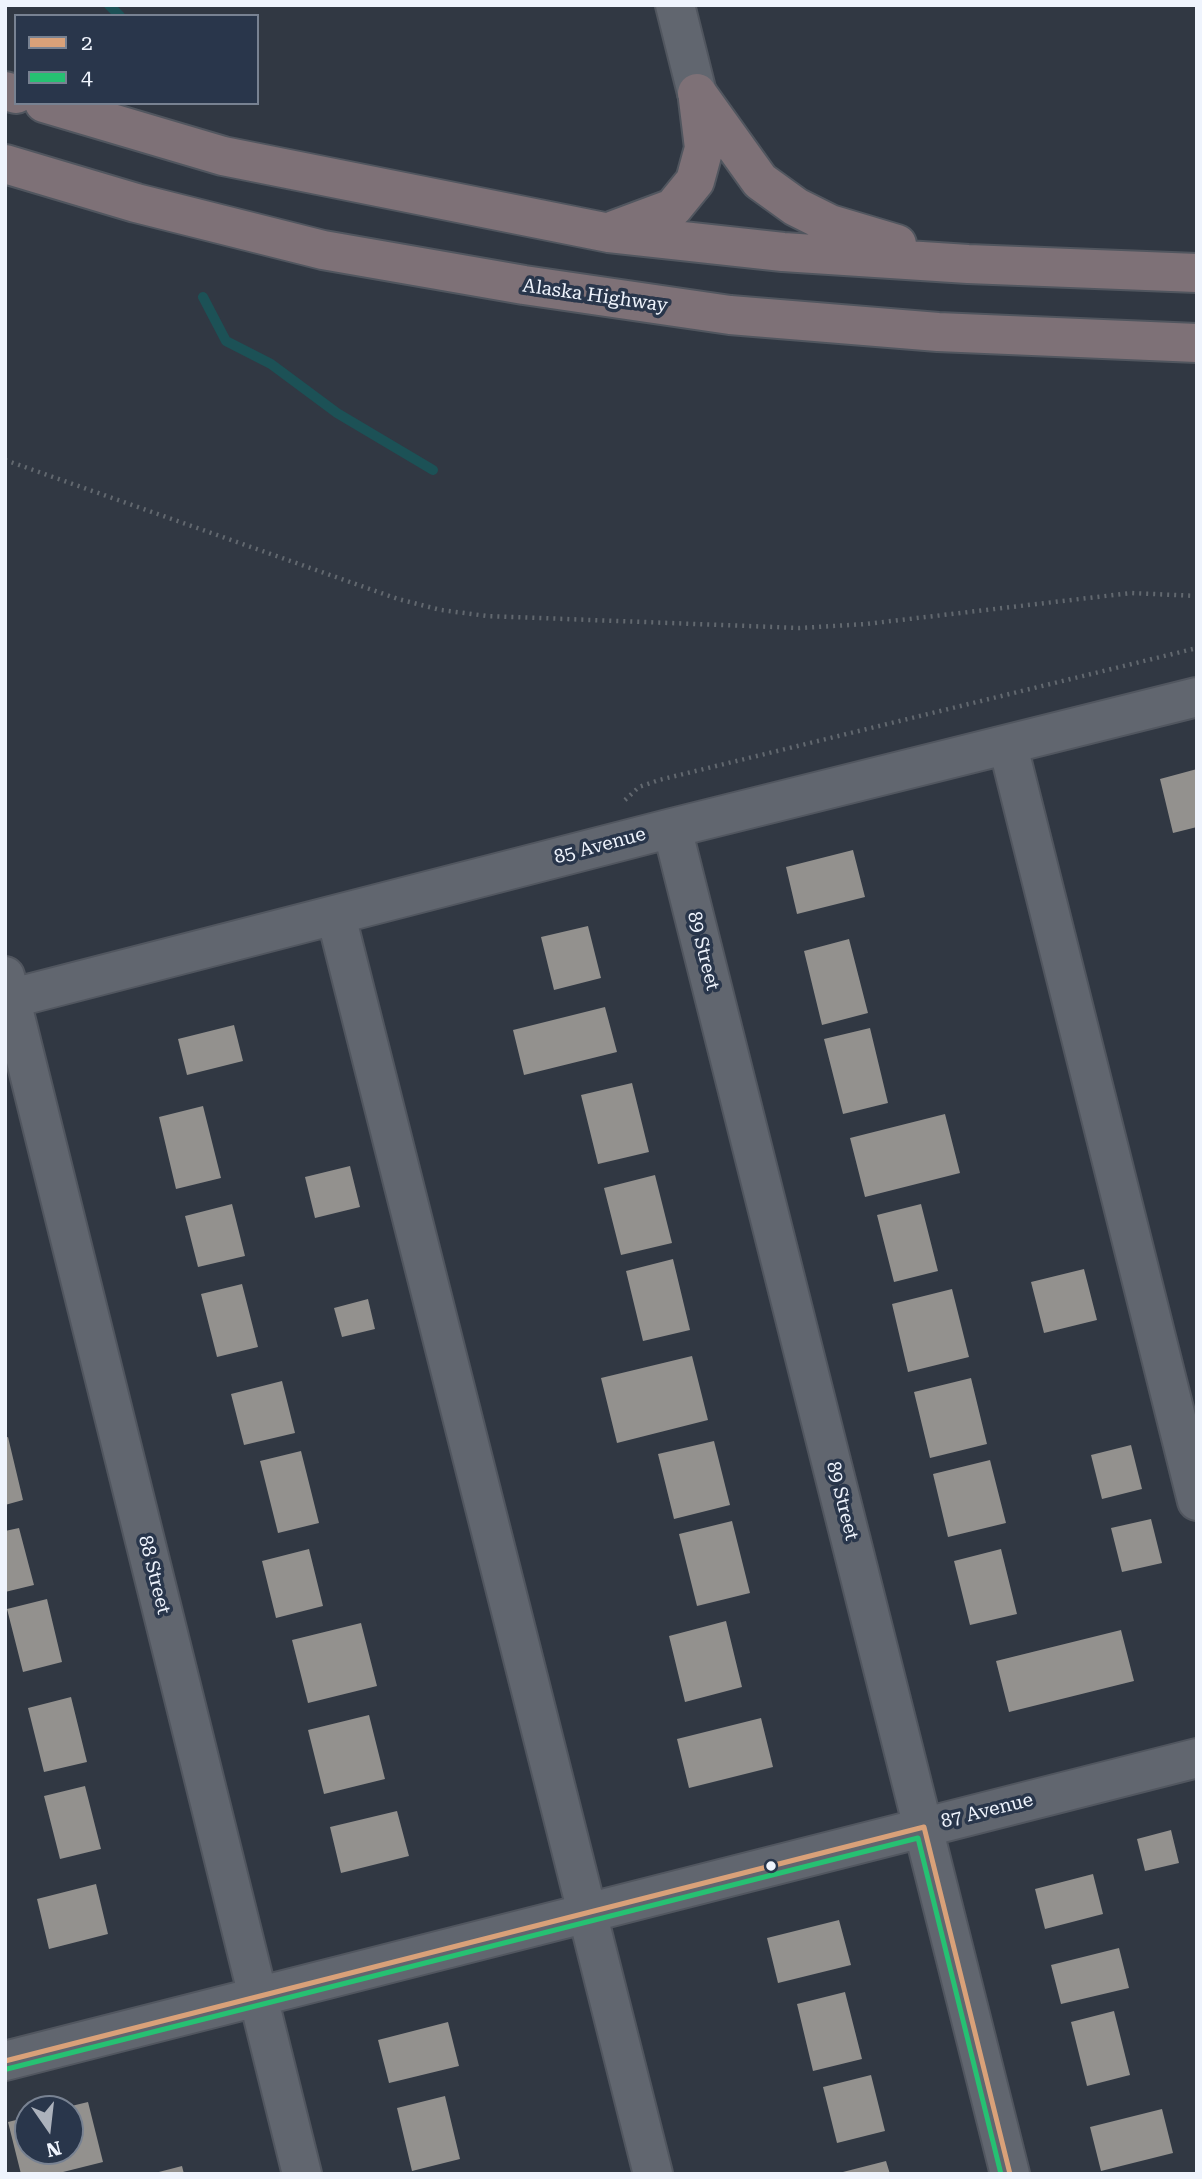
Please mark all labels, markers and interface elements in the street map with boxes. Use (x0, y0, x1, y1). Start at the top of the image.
legend (14, 14, 259, 105)
text: 2 (81, 31, 93, 55)
text: 4 (81, 66, 93, 90)
street label: Alaska Highway (521, 275, 669, 317)
street label: 85 Avenue (552, 823, 648, 869)
street label: 89 Street (682, 909, 724, 993)
street label: 89 Street (821, 1459, 863, 1543)
street label: 88 Street (133, 1533, 175, 1617)
street label: 87 Avenue (939, 1789, 1035, 1833)
unlabelled marker (764, 1859, 778, 1873)
north arrow (14, 2095, 84, 2165)
text: N (44, 2136, 64, 2162)

